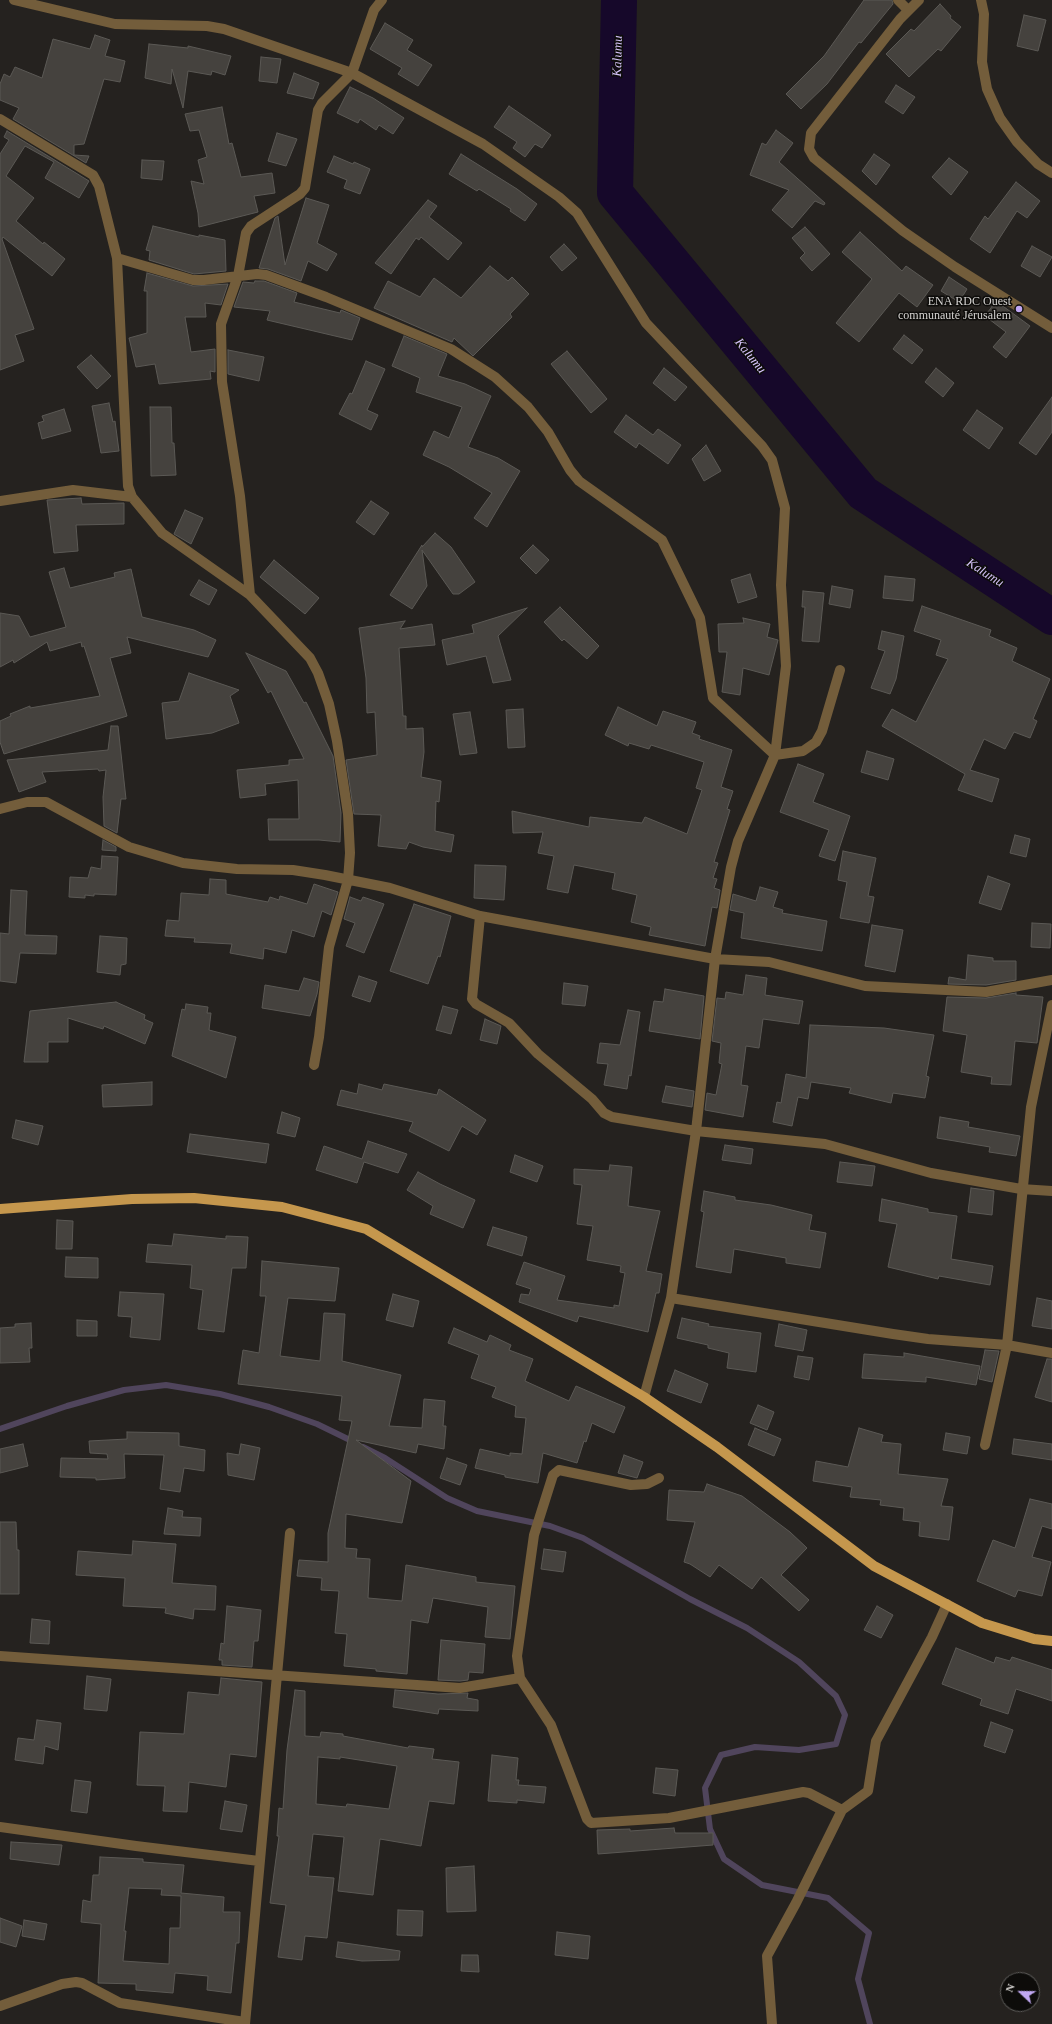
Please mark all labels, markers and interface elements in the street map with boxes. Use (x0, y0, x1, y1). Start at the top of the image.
water label: Kalumu (610, 35, 626, 77)
place label: ENA RDC Ouest communauté Jérusalem (898, 295, 1011, 323)
marker: ENA RDC Ouest communauté Jérusalem (1014, 304, 1024, 314)
water label: Kalumu (731, 335, 769, 377)
water label: Kalumu (963, 555, 1007, 591)
north arrow (1000, 1972, 1040, 2012)
text: N (1003, 1982, 1017, 1994)

